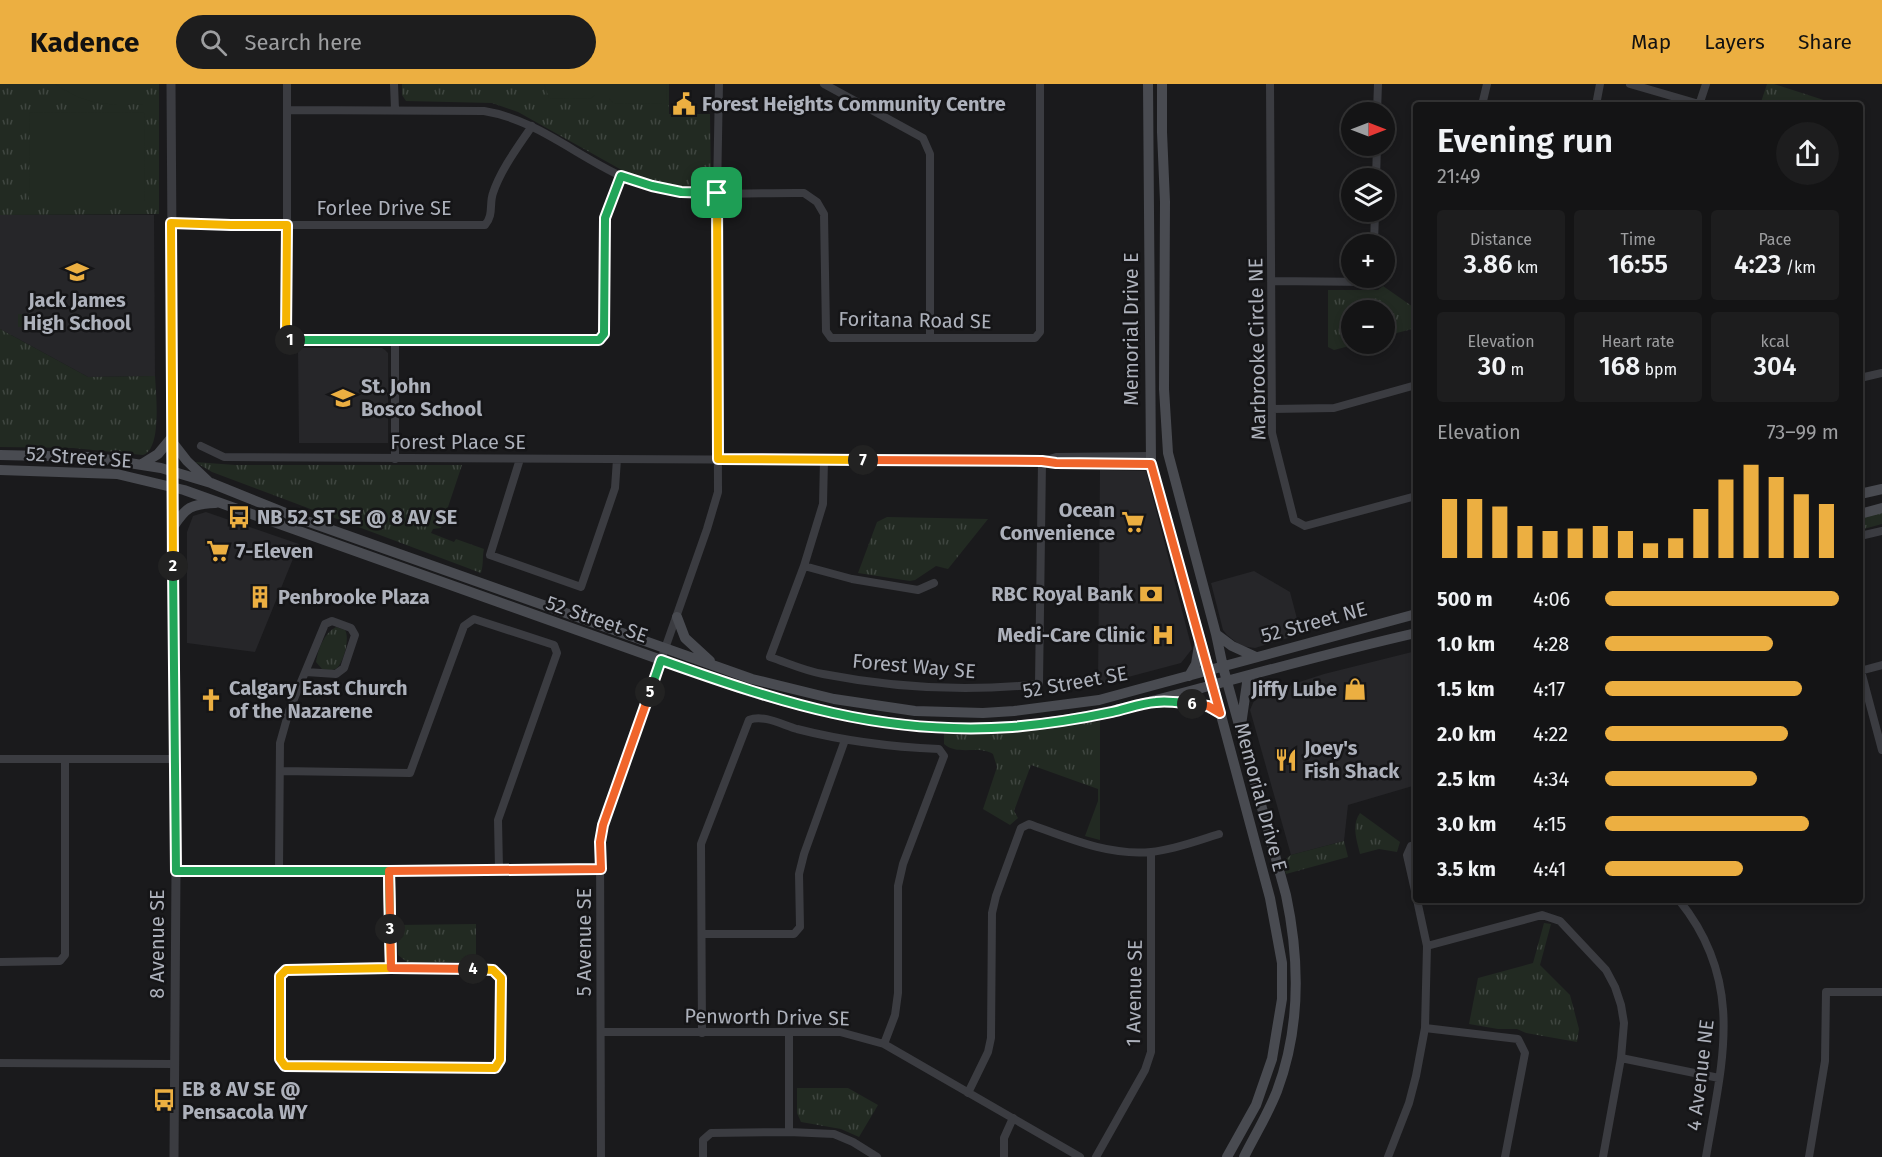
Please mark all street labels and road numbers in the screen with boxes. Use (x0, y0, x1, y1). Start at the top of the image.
street label: Forlee Drive SE (316, 196, 452, 220)
street label: Memorial Drive E (1119, 252, 1143, 406)
street label: Marbrooke Circle NE (1243, 257, 1271, 441)
street label: Foritana Road SE (838, 307, 992, 333)
street label: Forest Place SE (390, 430, 526, 454)
street label: 52 Street SE (25, 441, 133, 473)
street label: 52 Street SE (543, 590, 651, 648)
street label: 52 Street NE (1258, 596, 1370, 648)
street label: Forest Way SE (851, 649, 977, 683)
street label: 52 Street SE (1021, 661, 1129, 703)
street label: Memorial Drive E (1230, 720, 1292, 874)
street label: 5 Avenue SE (572, 888, 596, 996)
street label: 8 Avenue SE (145, 889, 169, 999)
street label: 1 Avenue SE (1121, 939, 1147, 1047)
street label: Penworth Drive SE (684, 1004, 850, 1030)
street label: 4 Avenue NE (1681, 1018, 1719, 1132)

